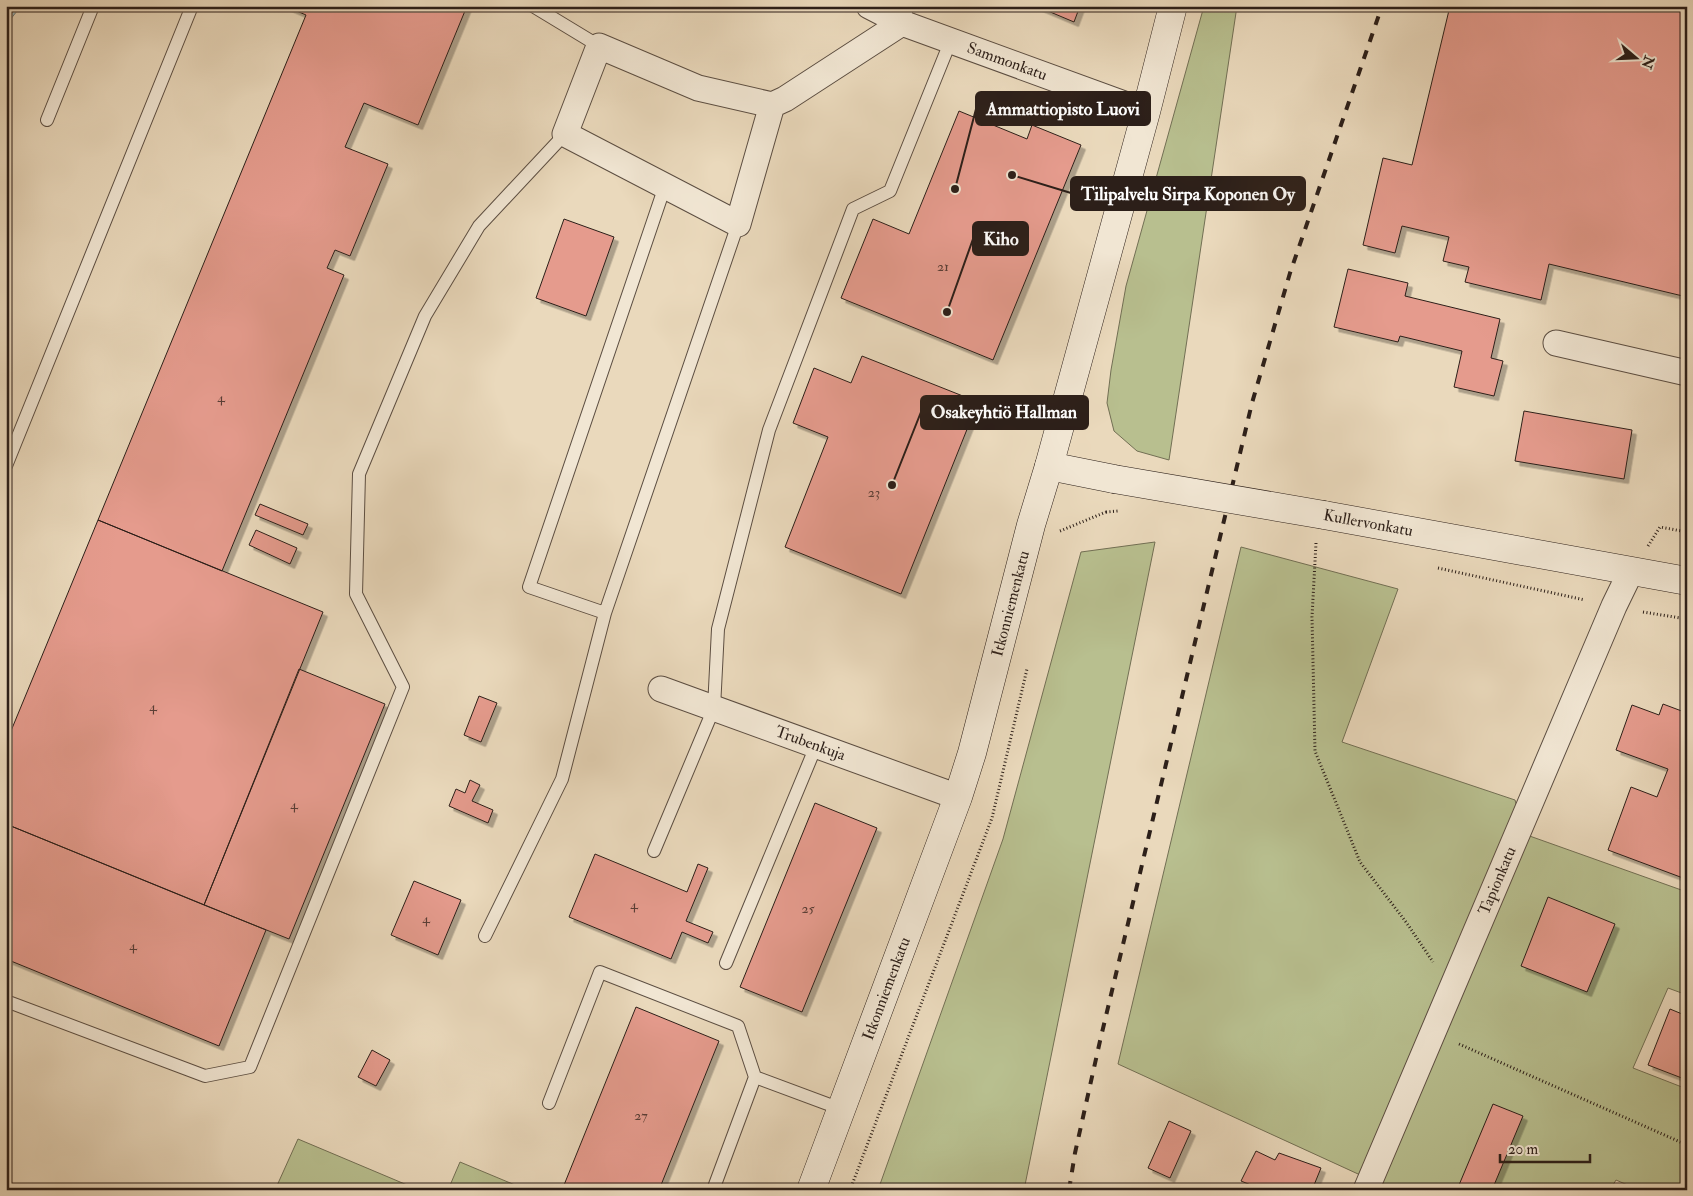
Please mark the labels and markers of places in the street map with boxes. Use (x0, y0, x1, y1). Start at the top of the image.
callout: Ammattiopisto Luovi (976, 92, 1150, 125)
callout: Tilipalvelu Sirpa Koponen Oy (1071, 177, 1305, 210)
callout: Kiho (973, 222, 1028, 255)
callout: Osakeyhtiö Hallman (921, 396, 1088, 429)

